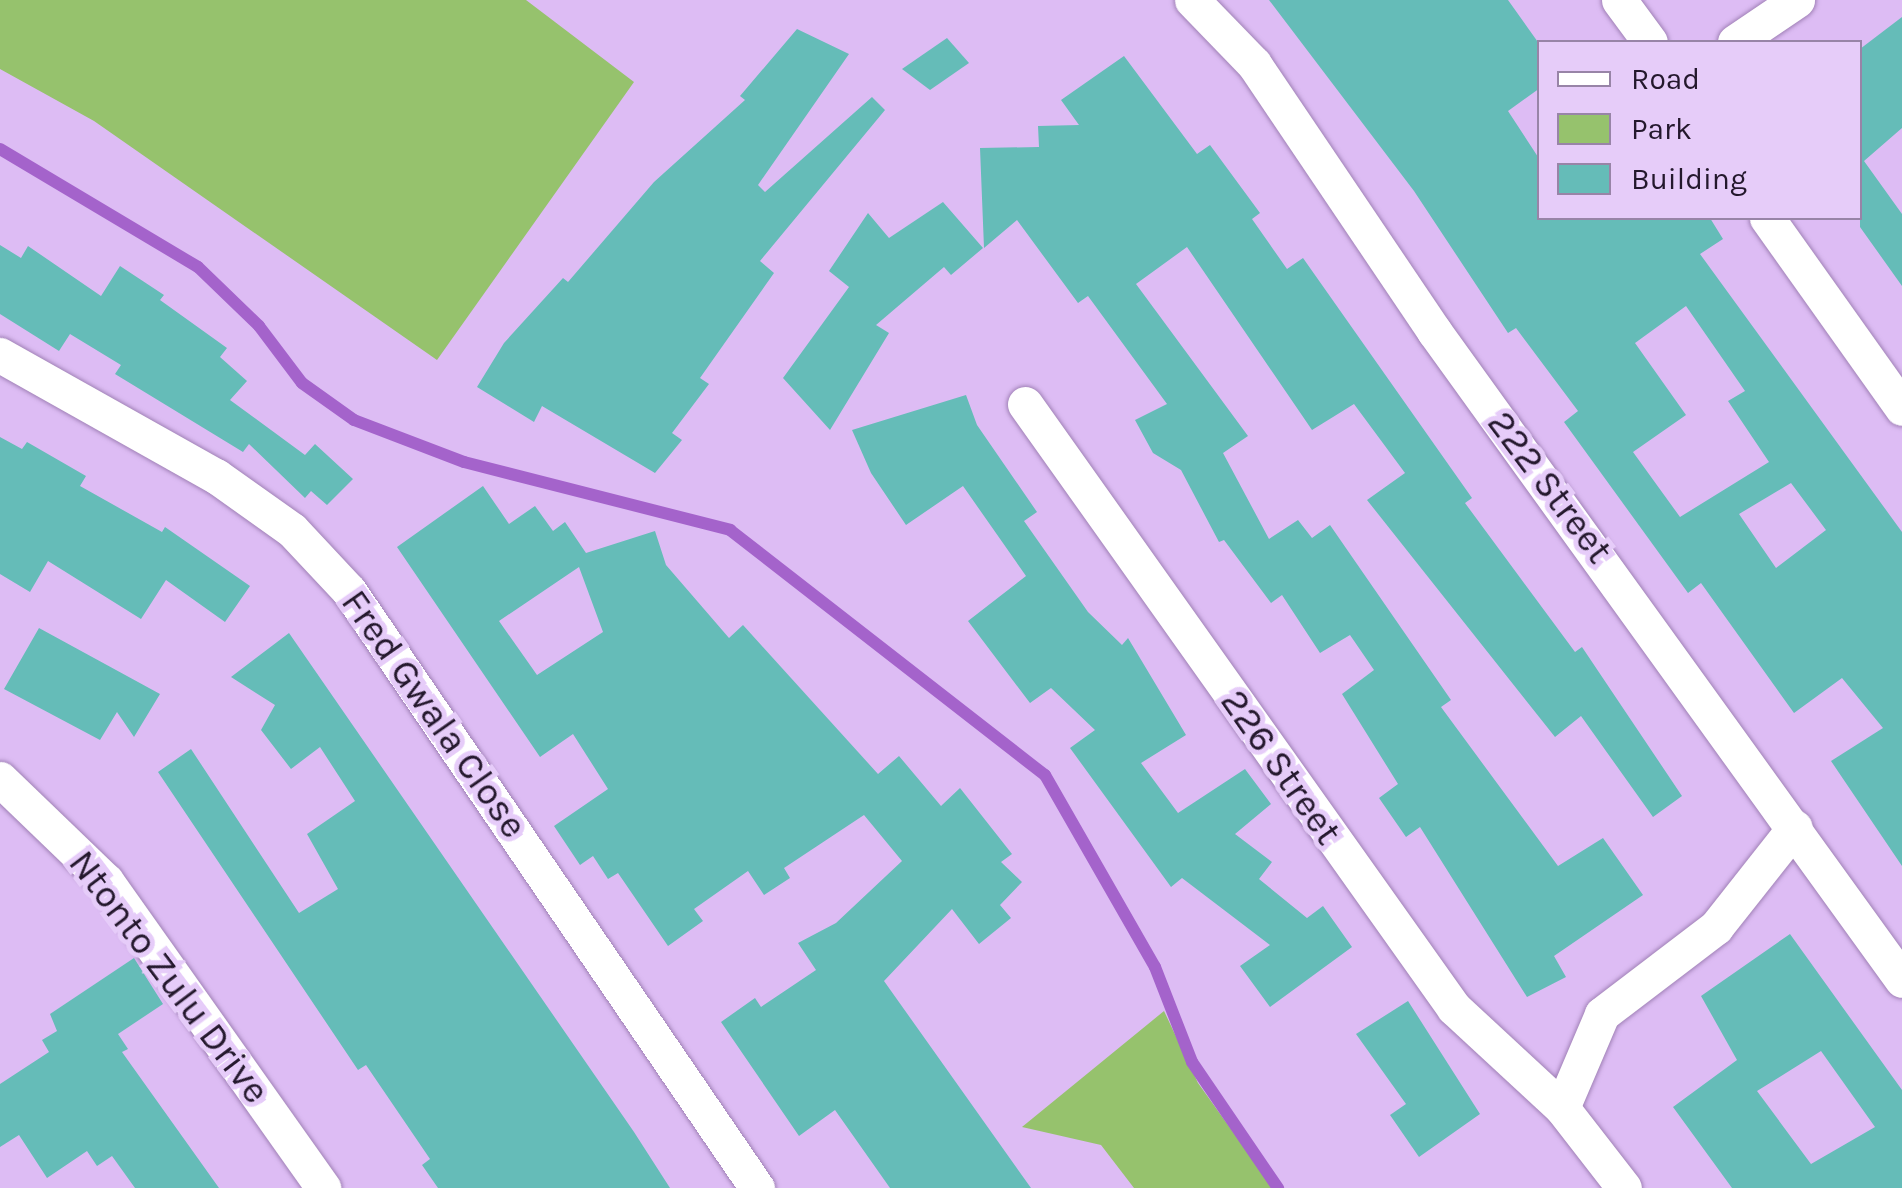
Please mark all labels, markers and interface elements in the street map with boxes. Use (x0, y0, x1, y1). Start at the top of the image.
legend (1537, 40, 1862, 220)
text: Road (1631, 61, 1700, 97)
text: Park (1631, 111, 1692, 147)
text: Building (1631, 161, 1747, 197)
street label: 222 Street (1478, 402, 1622, 572)
street label: Fred Gwala Close (331, 581, 537, 847)
street label: 226 Street (1211, 681, 1351, 853)
street label: Ntonto Zulu Drive (59, 841, 279, 1113)

